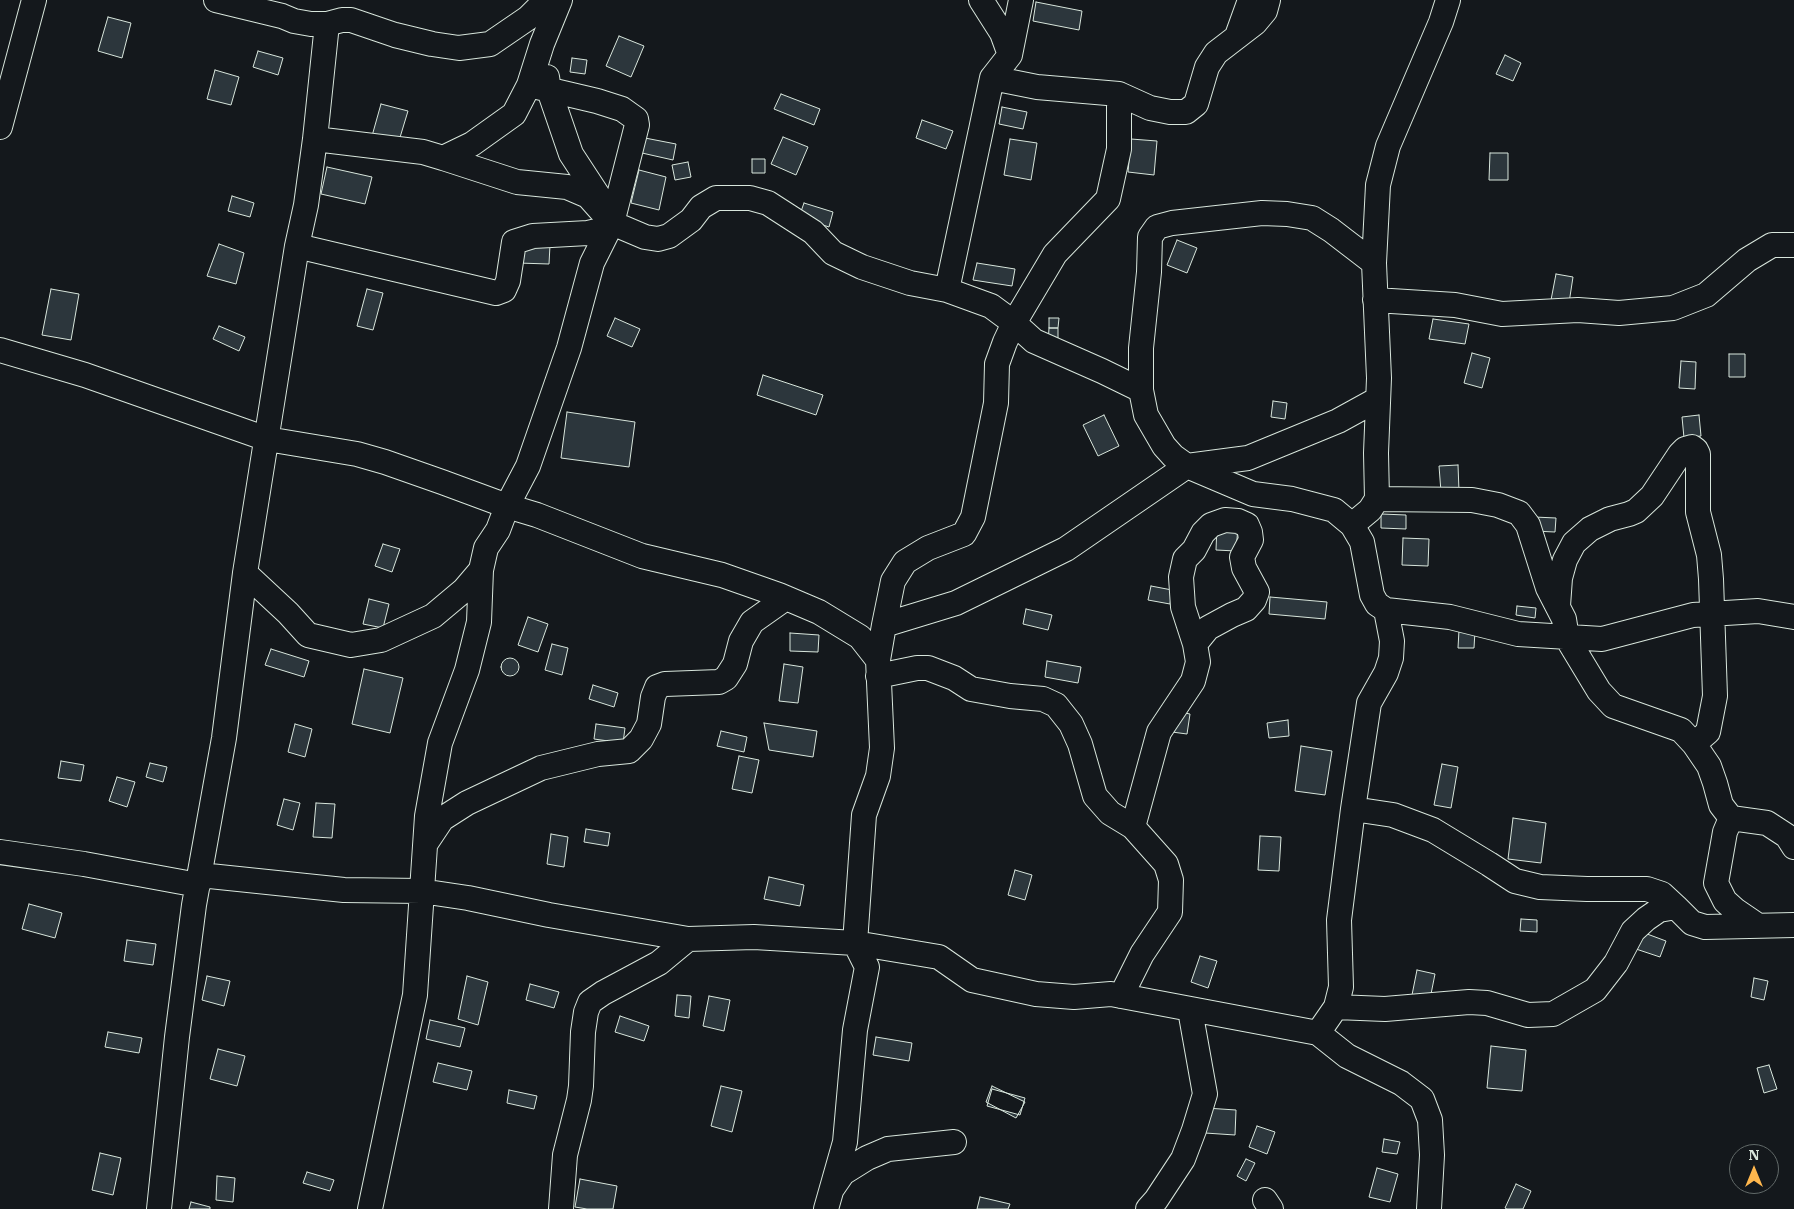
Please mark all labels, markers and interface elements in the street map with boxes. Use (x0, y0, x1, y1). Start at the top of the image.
north arrow (1729, 1144, 1779, 1194)
text: N (1748, 1146, 1760, 1164)

